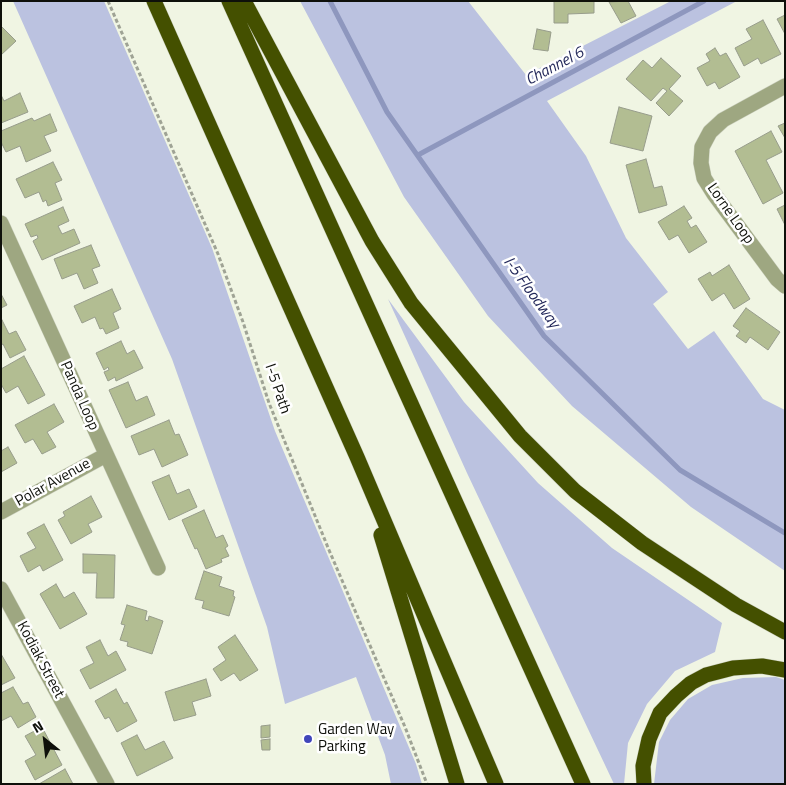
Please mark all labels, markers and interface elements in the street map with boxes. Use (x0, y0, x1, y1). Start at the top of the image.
water label: Channel 6 (523, 44, 587, 90)
street label: Lorne Loop (703, 180, 757, 248)
water label: I-5 Floodway (499, 254, 563, 332)
street label: Panda Loop (56, 359, 102, 433)
street label: I-5 Path (260, 362, 294, 416)
street label: Polar Avenue (12, 455, 94, 511)
street label: Kodiak Street (12, 619, 68, 701)
north arrow (20, 715, 70, 765)
text: N (28, 715, 47, 738)
place label: Garden Way Parking (318, 721, 394, 756)
marker: Garden Way Parking (302, 733, 314, 745)

